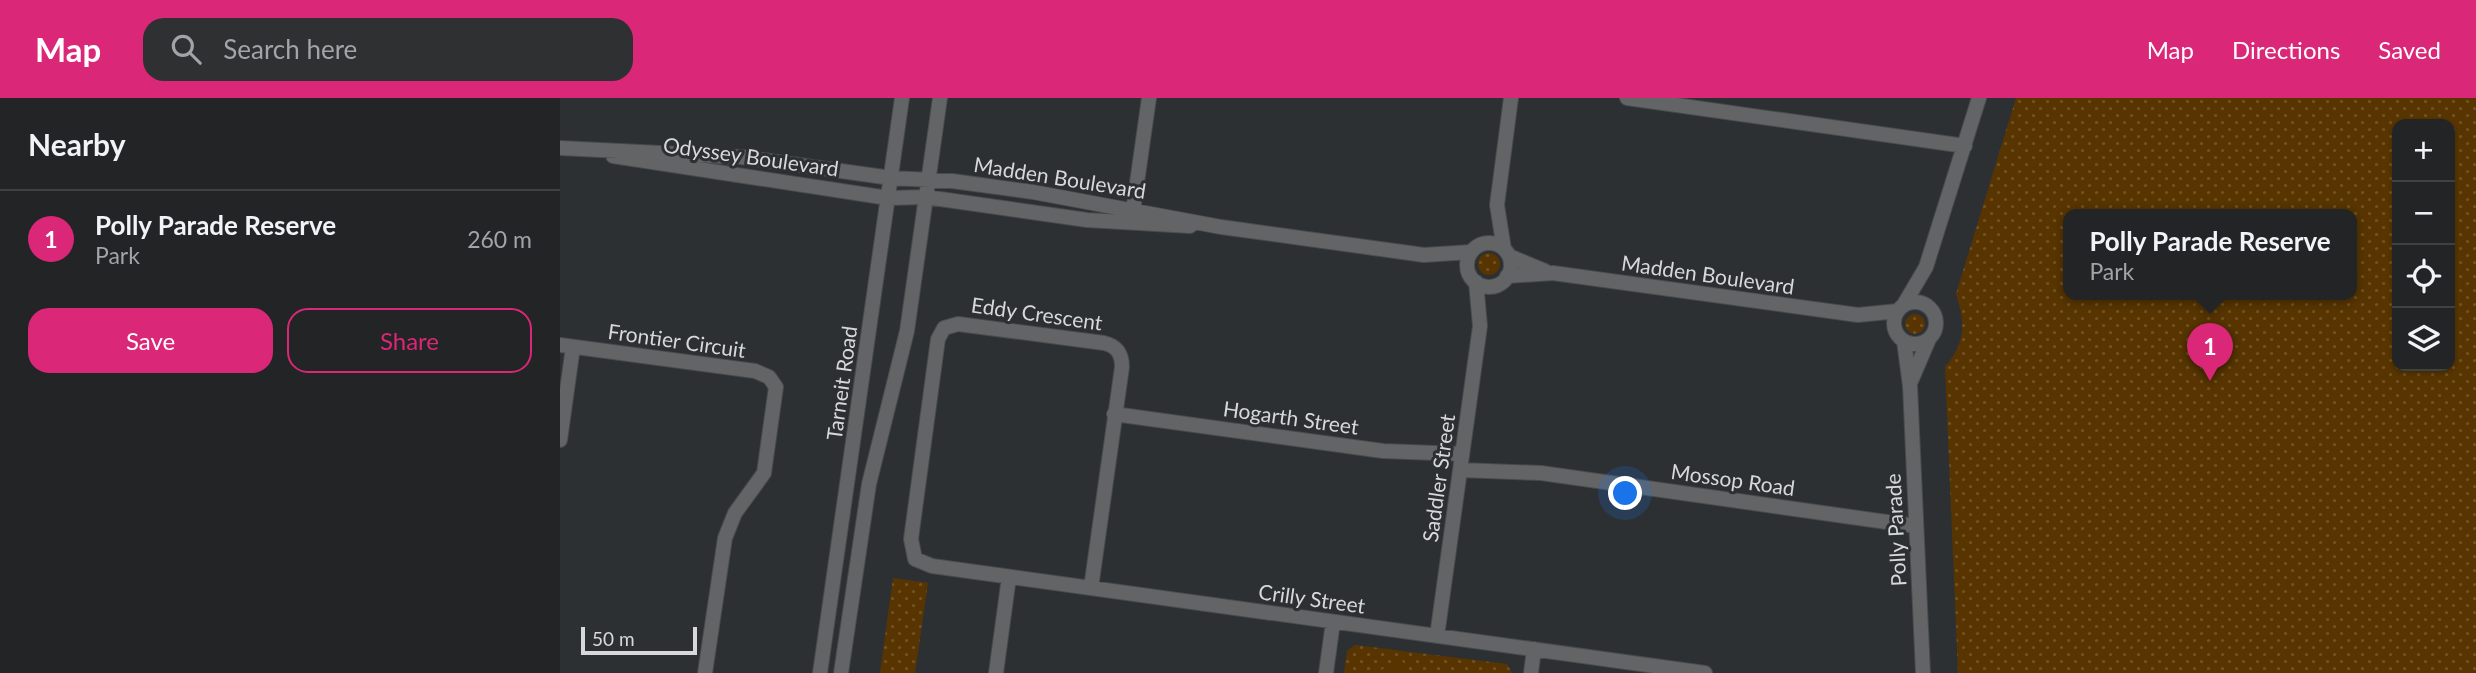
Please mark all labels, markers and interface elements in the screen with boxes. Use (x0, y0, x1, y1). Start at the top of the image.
search box (143, 18, 633, 81)
text: Map (35, 29, 101, 69)
icon: search (167, 30, 205, 68)
text: Search here (223, 33, 357, 65)
text: Map (2147, 35, 2194, 64)
text: Directions (2232, 35, 2340, 64)
text: Saved (2378, 35, 2441, 64)
map controls (2392, 119, 2455, 371)
button: + (2392, 119, 2455, 182)
text: Nearby (28, 126, 126, 162)
street label: Odyssey Boulevard (662, 131, 840, 181)
street label: Madden Boulevard (972, 151, 1148, 203)
button: − (2392, 182, 2455, 245)
text: Polly Parade Reserve (95, 209, 336, 241)
popup (2063, 209, 2357, 300)
text: 1 (44, 225, 58, 253)
text: 260 m (467, 225, 532, 253)
text: Polly Parade Reserve (2089, 225, 2331, 257)
text: Park (95, 241, 140, 269)
button: locate (2392, 245, 2455, 308)
street label: Madden Boulevard (1620, 249, 1796, 299)
text: Park (2089, 257, 2134, 285)
street label: Eddy Crescent (970, 291, 1105, 335)
button: Save (28, 308, 273, 373)
button: Share (287, 308, 532, 373)
button: layers (2392, 308, 2455, 371)
street label: Frontier Circuit (607, 318, 748, 362)
pin: 1 (2187, 323, 2233, 381)
street label: Tarneit Road (821, 324, 861, 442)
street label: Hogarth Street (1222, 395, 1361, 439)
street label: Saddler Street (1417, 412, 1459, 544)
street label: Mossop Road (1669, 458, 1797, 500)
street label: Polly Parade (1880, 473, 1910, 587)
your location (1608, 476, 1642, 510)
street label: Crilly Street (1257, 578, 1367, 618)
scale bar (581, 624, 696, 656)
text: 50 m (592, 627, 635, 650)

